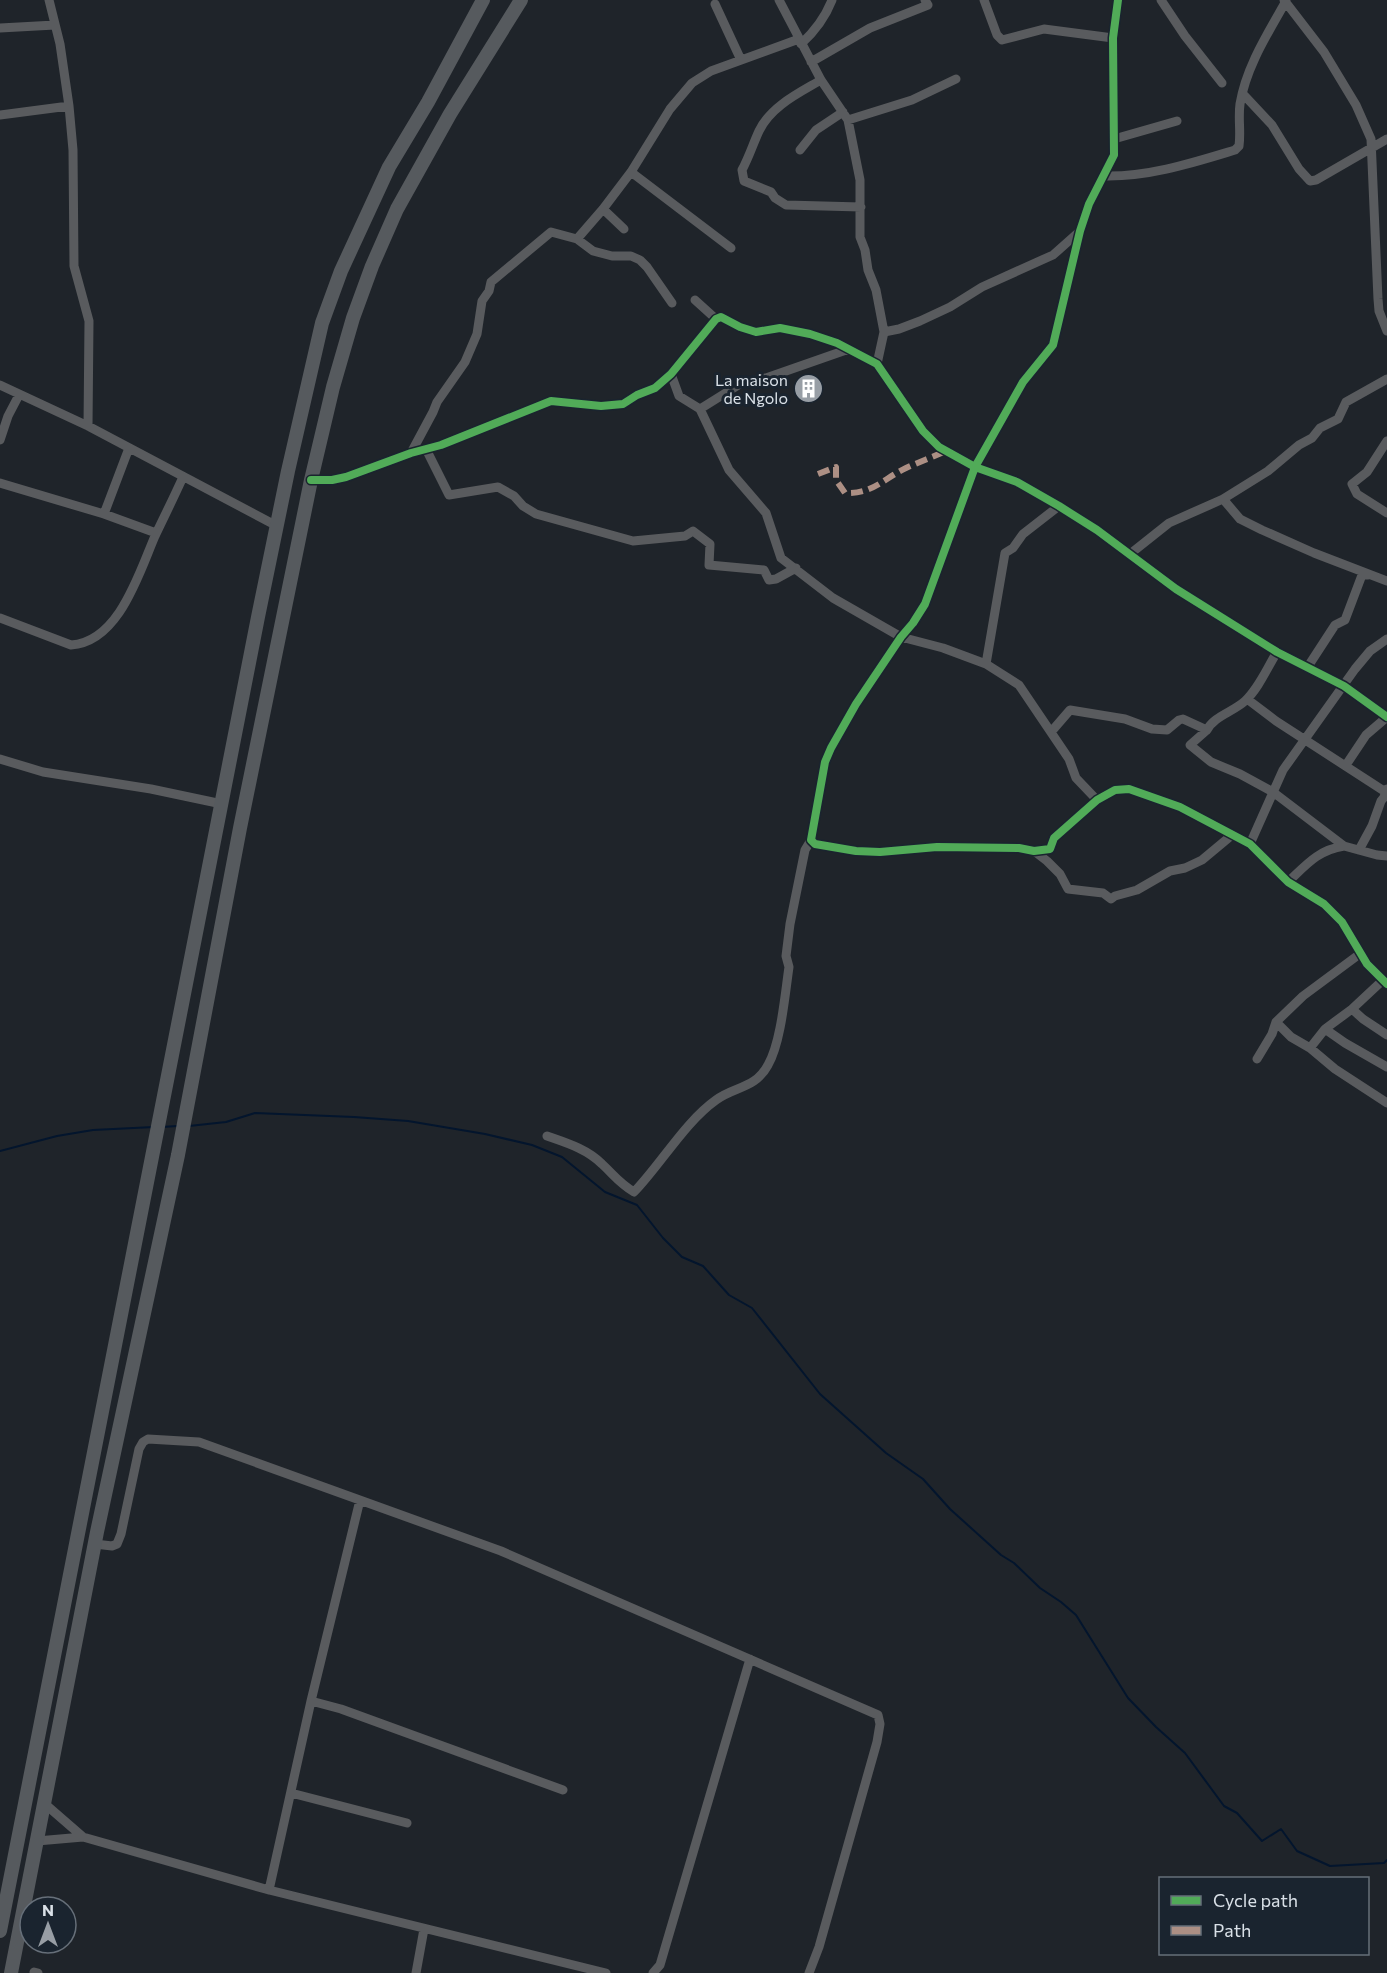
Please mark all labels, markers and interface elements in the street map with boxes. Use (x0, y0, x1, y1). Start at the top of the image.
place label: La maison de Ngolo (715, 370, 788, 407)
building icon: La maison de Ngolo (793, 372, 825, 404)
legend (1159, 1877, 1369, 1955)
text: Cycle path (1213, 1889, 1298, 1911)
north arrow (18, 1895, 78, 1955)
text: N (42, 1900, 54, 1919)
text: Path (1213, 1919, 1251, 1941)

